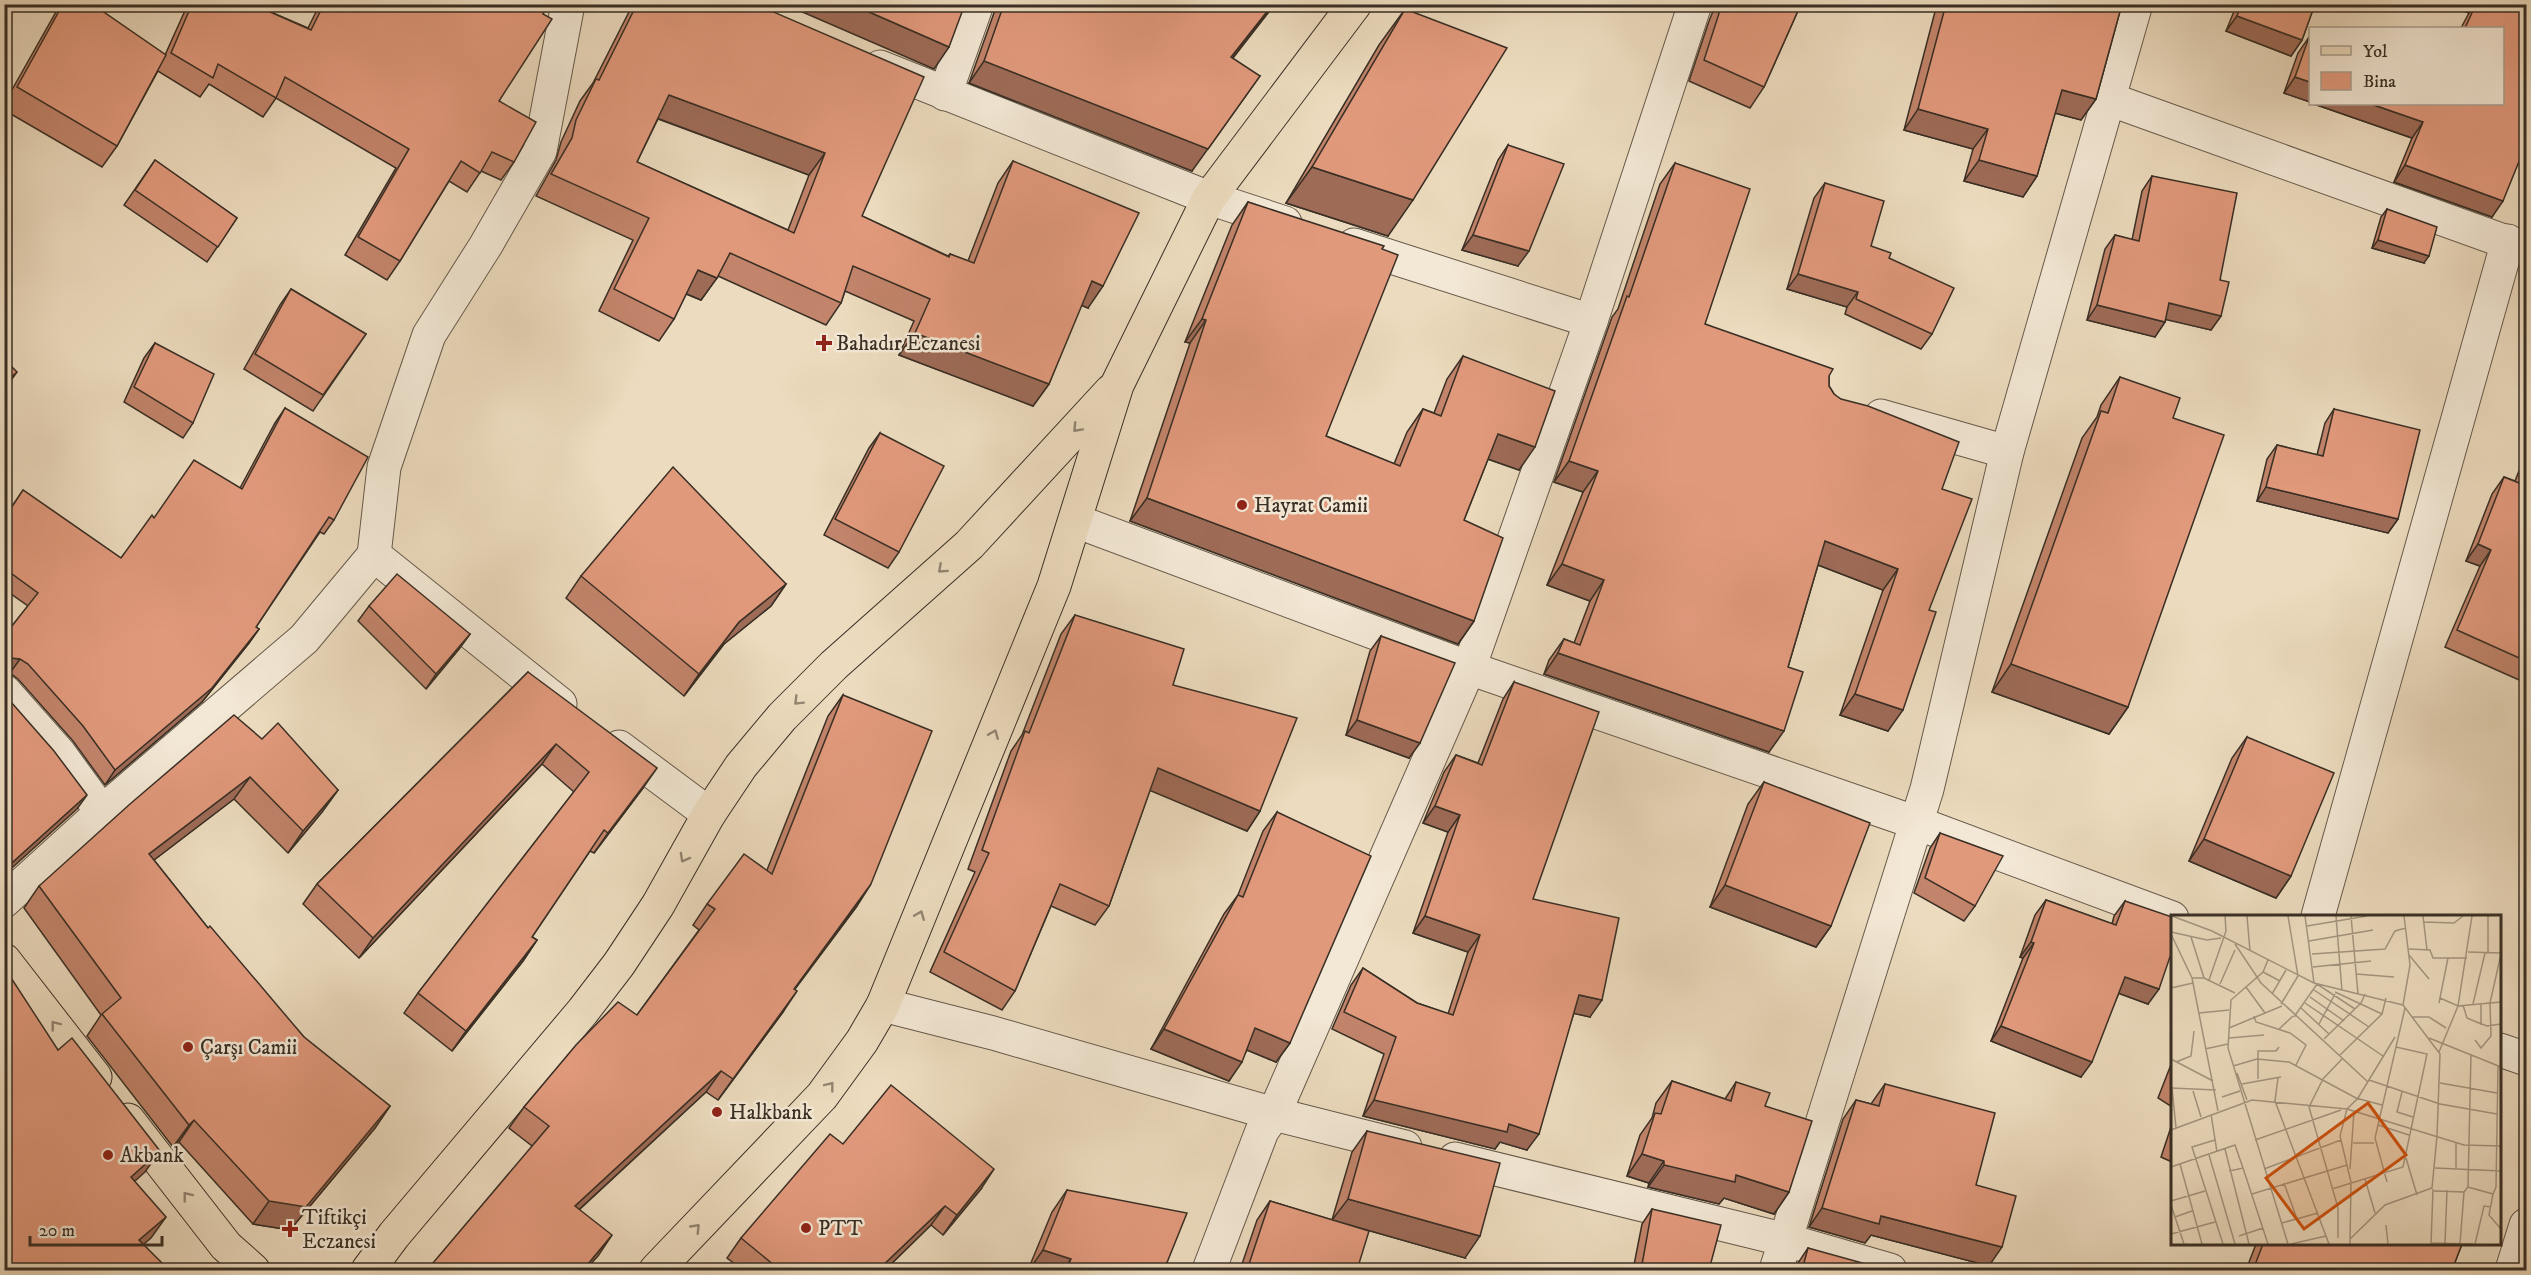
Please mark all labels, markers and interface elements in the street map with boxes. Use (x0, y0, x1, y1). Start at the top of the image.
legend (2309, 27, 2504, 105)
text: Yol (2363, 41, 2388, 63)
text: Bina (2363, 71, 2396, 93)
place label: Bahadır Eczanesi (836, 331, 980, 357)
marker: Bahadır Eczanesi (817, 336, 831, 350)
one-way arrow (1073, 421, 1084, 432)
place label: Hayrat Camii (1254, 493, 1368, 519)
marker: Hayrat Camii (1235, 498, 1249, 512)
one-way arrow (938, 562, 949, 573)
one-way arrow (795, 693, 806, 704)
one-way arrow (987, 729, 999, 740)
one-way arrow (680, 852, 691, 862)
one-way arrow (913, 910, 925, 921)
inset map (2171, 915, 2501, 1245)
one-way arrow (51, 1021, 62, 1032)
place label: Çarşı Camii (200, 1035, 297, 1061)
marker: Çarşı Camii (181, 1040, 195, 1054)
one-way arrow (822, 1082, 833, 1093)
place label: Halkbank (729, 1100, 813, 1126)
marker: Halkbank (710, 1105, 724, 1119)
place label: Akbank (120, 1143, 184, 1169)
marker: Akbank (101, 1148, 115, 1162)
one-way arrow (183, 1192, 194, 1203)
place label: Tiftikçi Eczanesi (302, 1205, 376, 1255)
scale bar (30, 1209, 162, 1247)
place label: PTT (818, 1216, 863, 1242)
text: 20 m (39, 1220, 75, 1242)
marker: PTT (799, 1221, 813, 1235)
marker: Tiftikçi Eczanesi (283, 1222, 297, 1236)
one-way arrow (689, 1225, 700, 1235)

